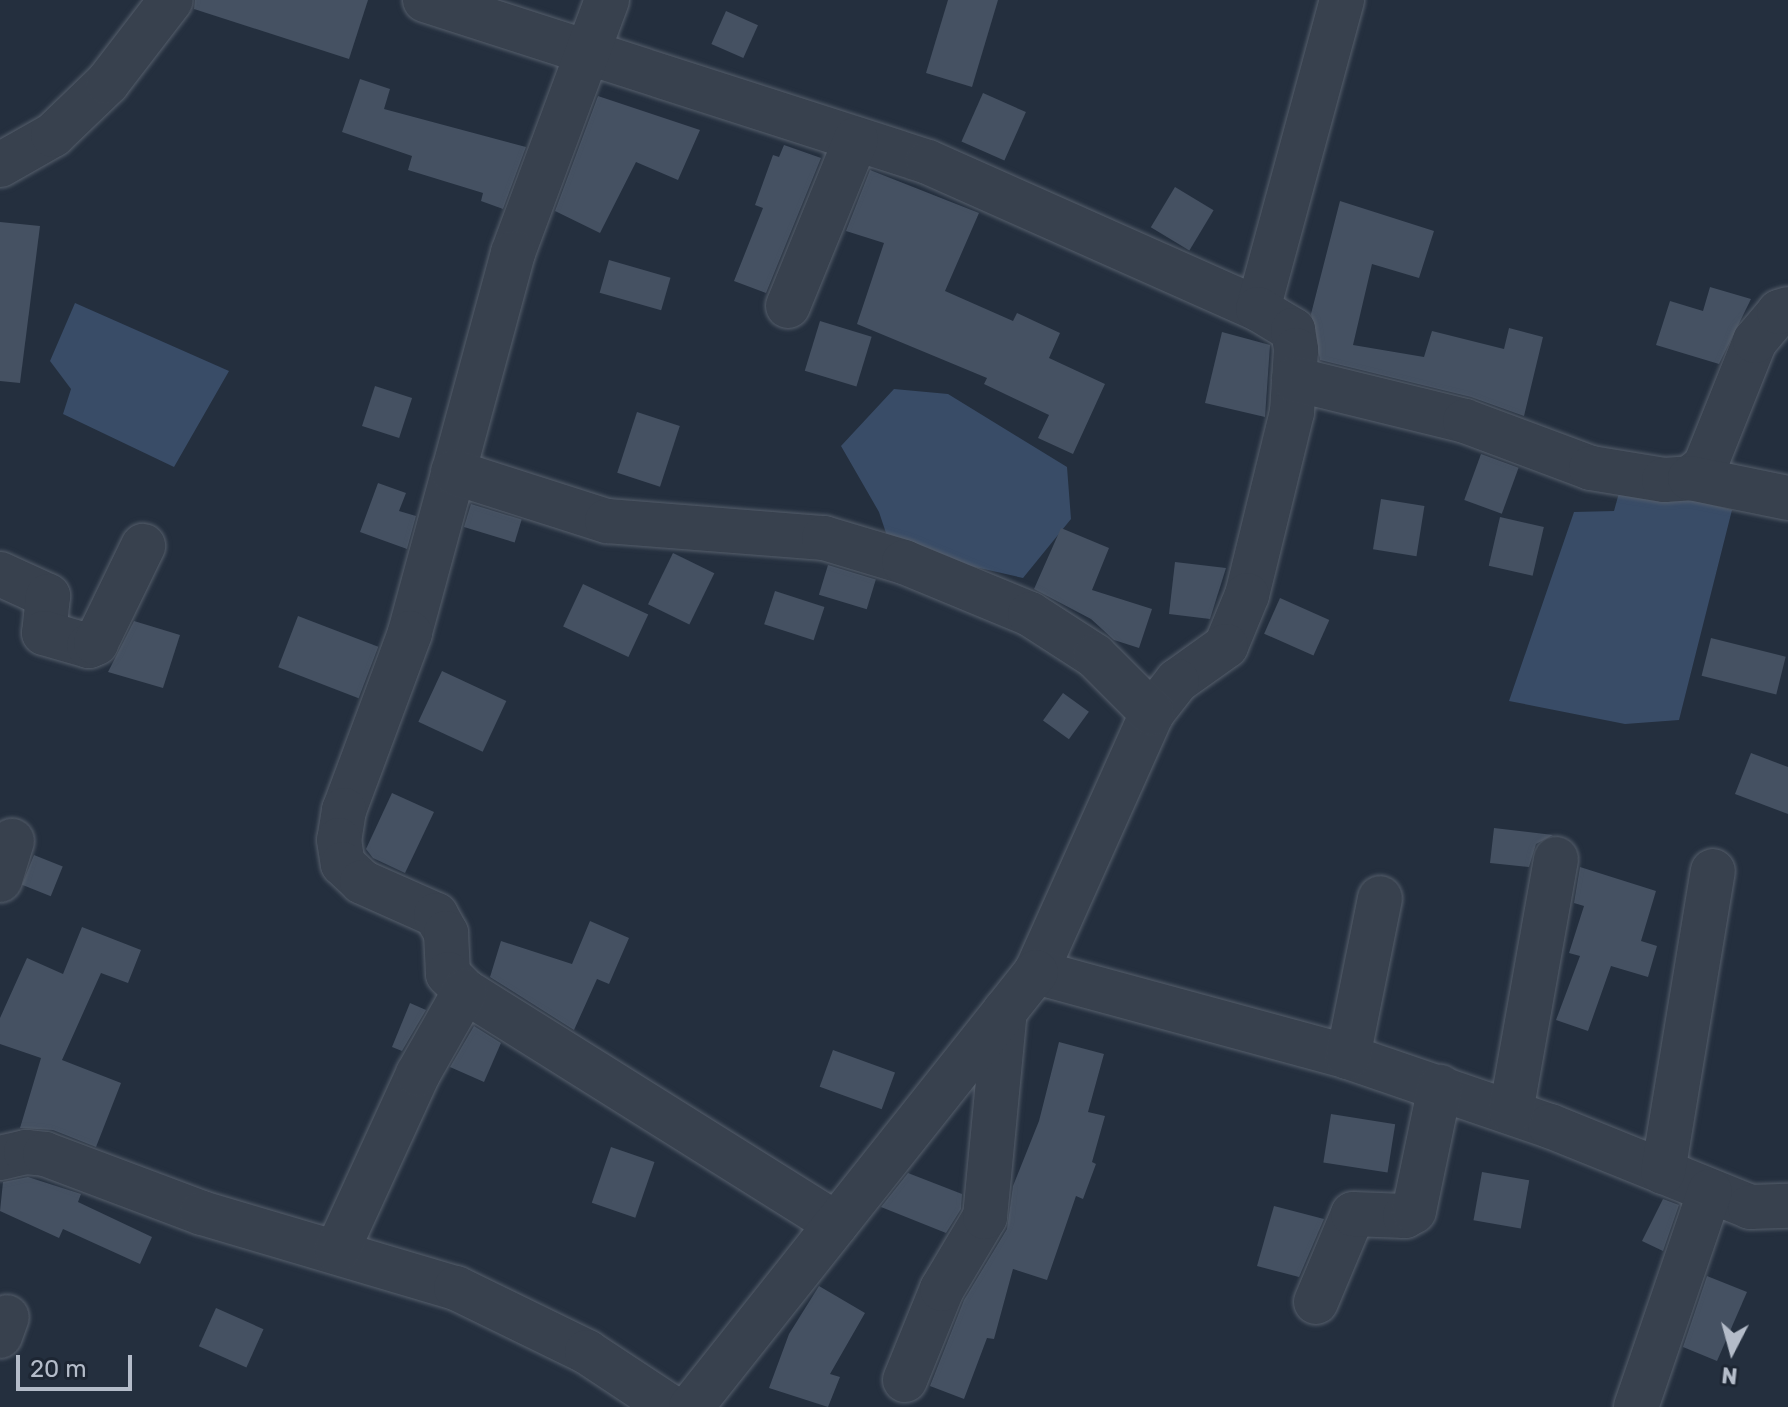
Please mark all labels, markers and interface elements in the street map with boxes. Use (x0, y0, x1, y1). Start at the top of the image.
north arrow (1692, 1311, 1772, 1391)
scale bar (20, 1339, 136, 1389)
text: 20 m (30, 1355, 87, 1383)
text: N (1720, 1361, 1739, 1390)

